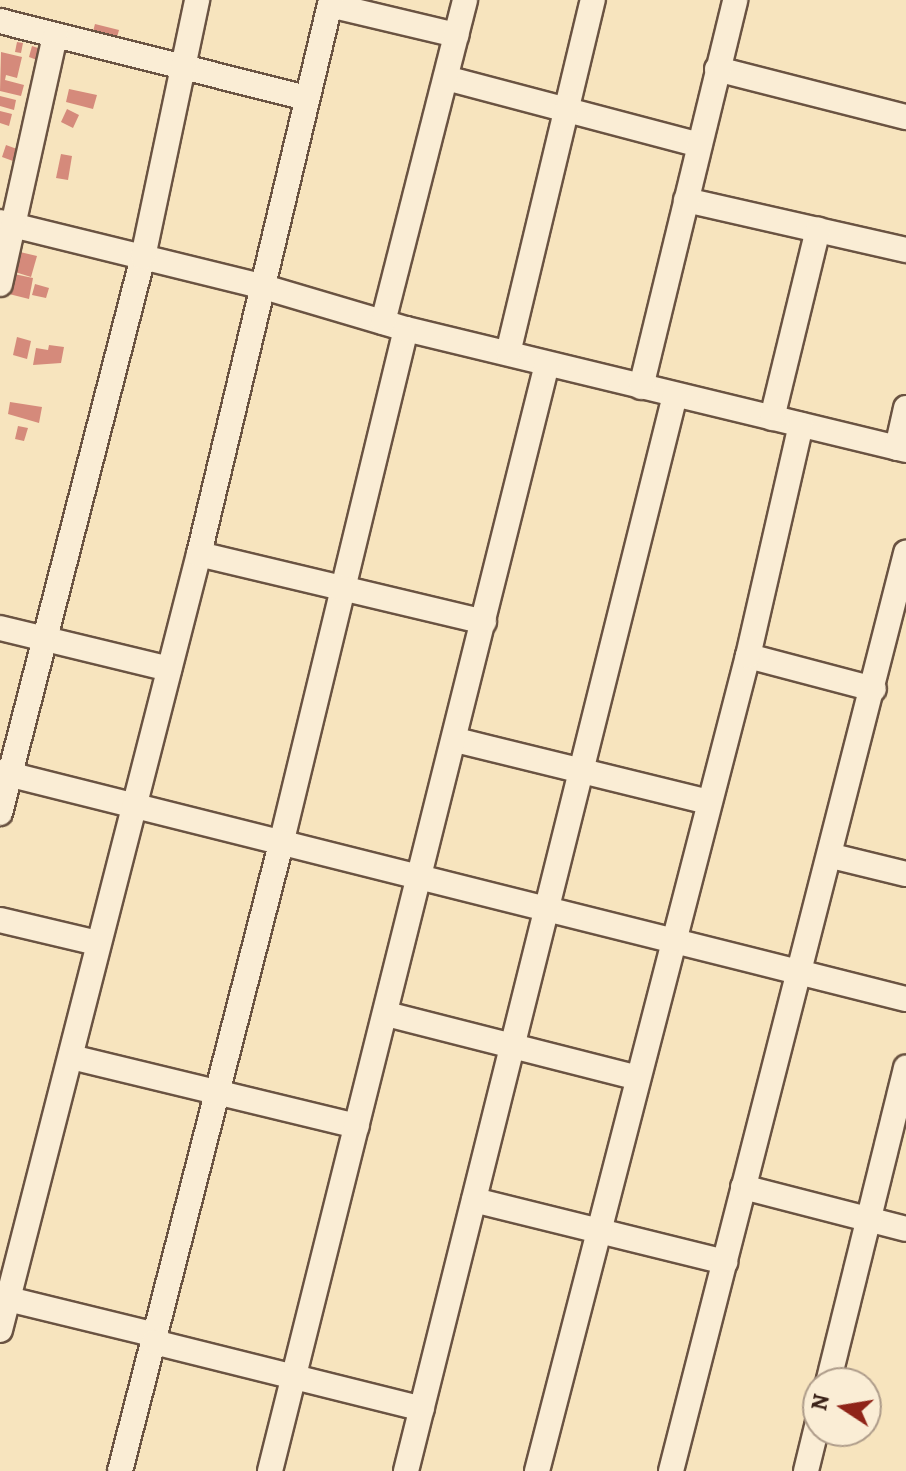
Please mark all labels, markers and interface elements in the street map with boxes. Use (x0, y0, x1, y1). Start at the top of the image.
north arrow (802, 1367, 882, 1447)
text: N (804, 1391, 837, 1413)

